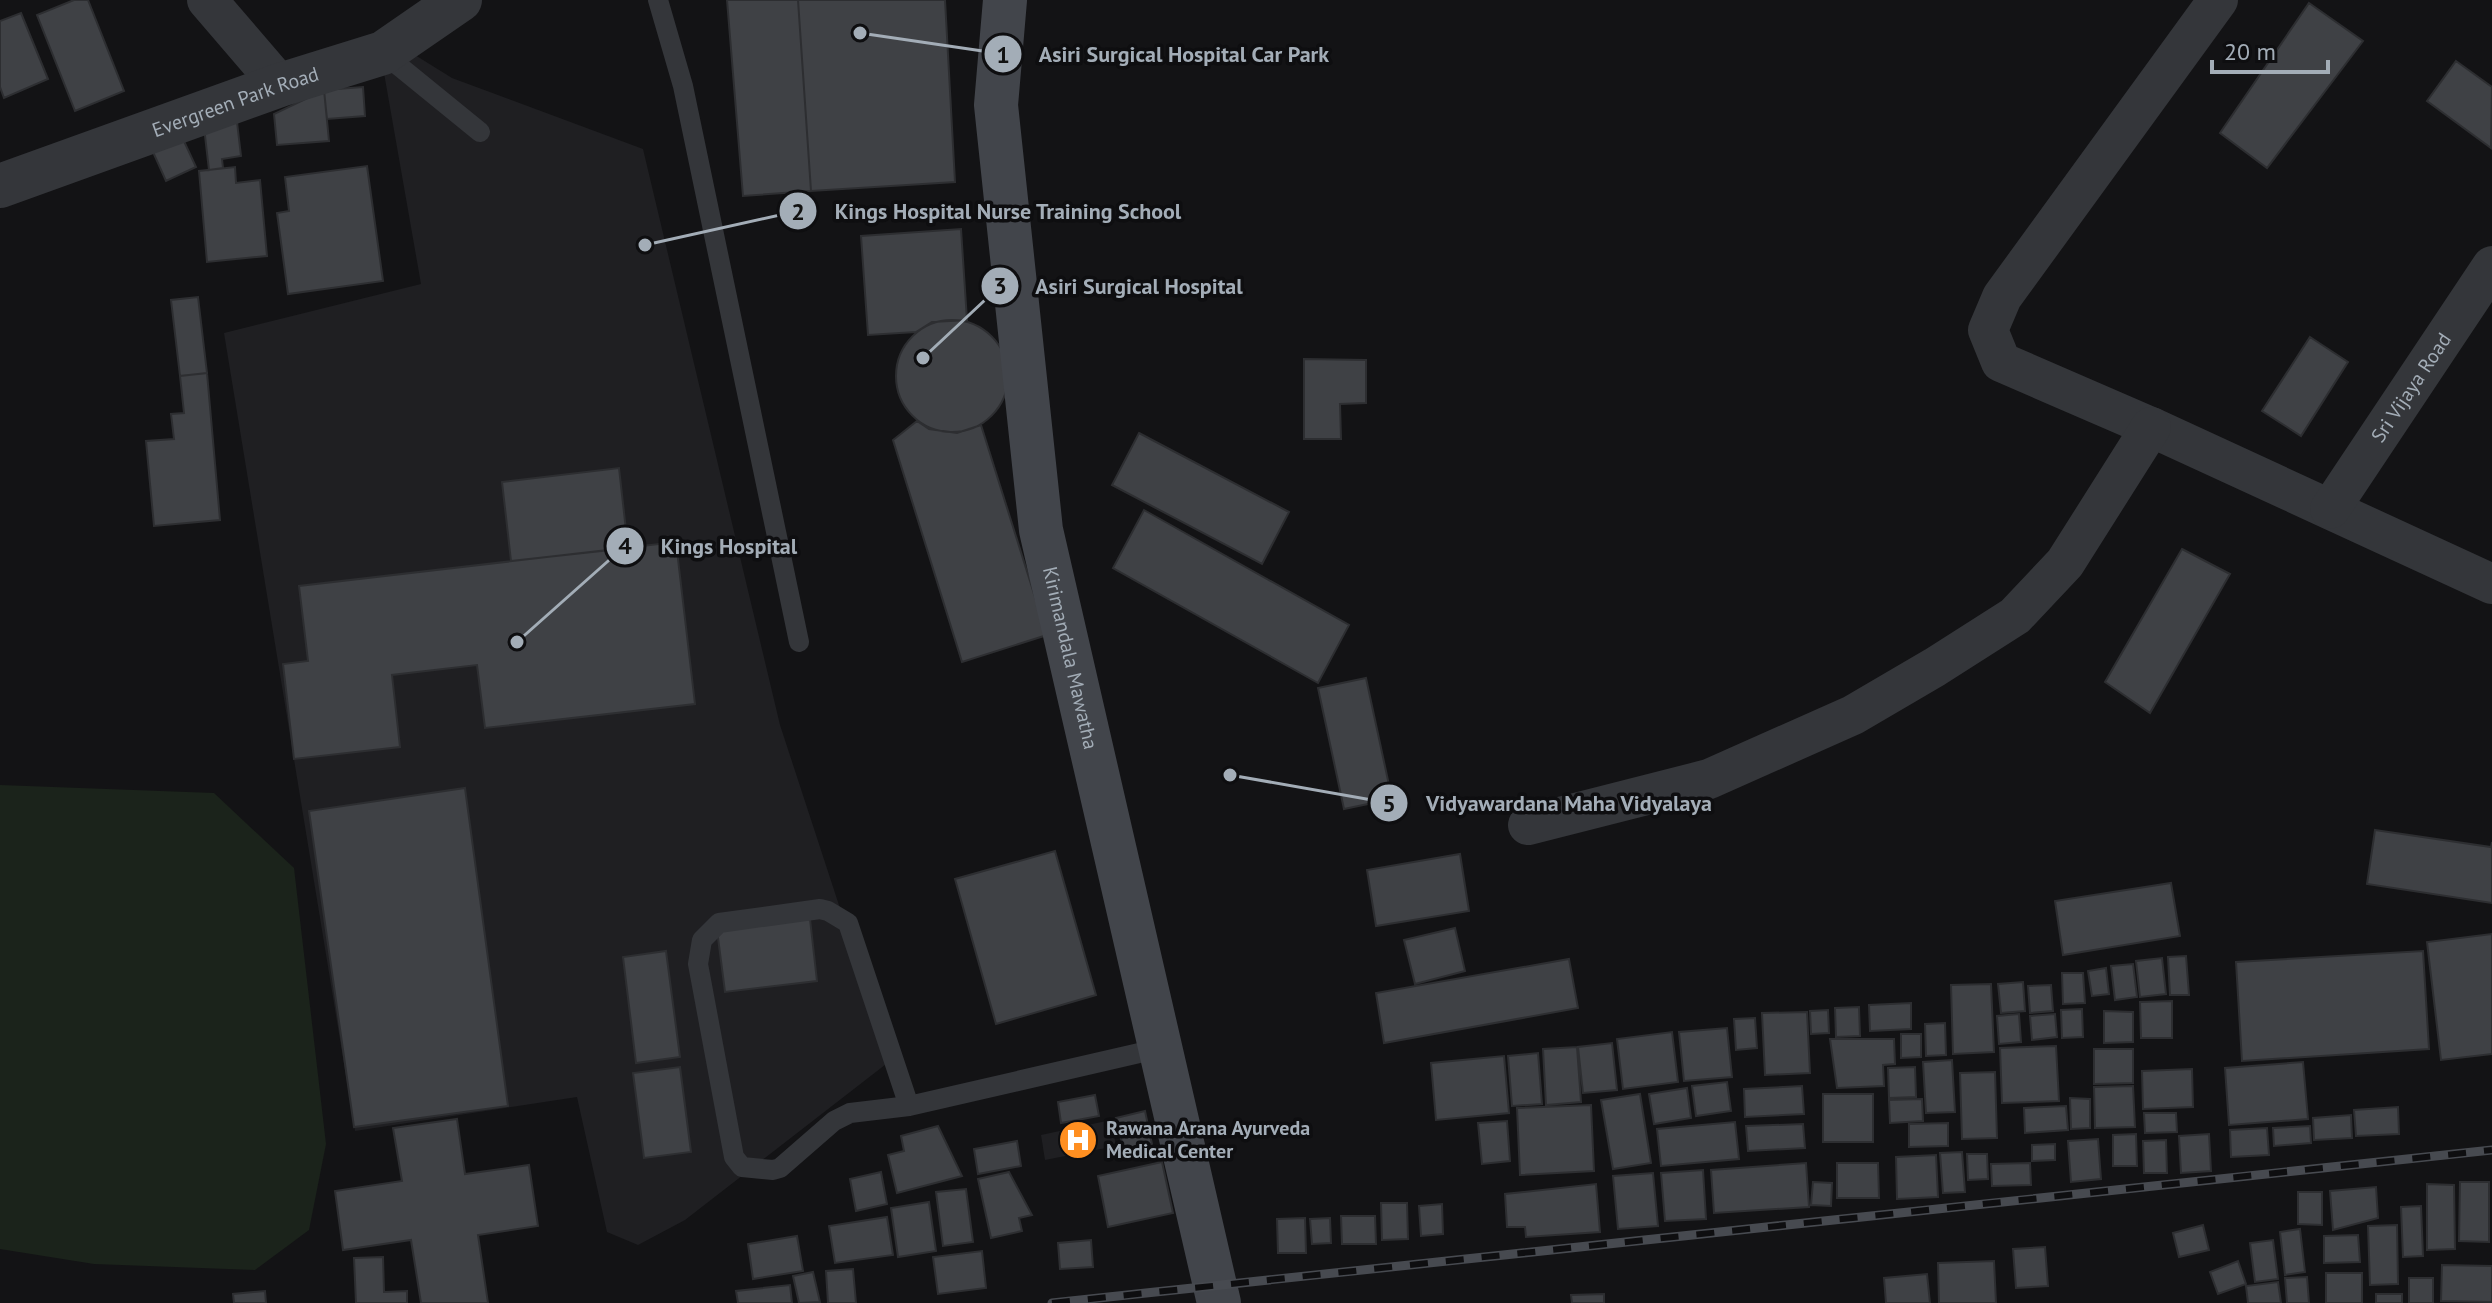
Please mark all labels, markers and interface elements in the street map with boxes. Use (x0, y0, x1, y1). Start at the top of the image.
scale bar (2212, 24, 2328, 74)
callout: Asiri Surgical Hospital Car Park (983, 31, 1346, 77)
text: 20 m (2224, 36, 2276, 67)
text: 1 (996, 39, 1010, 70)
text: Asiri Surgical Hospital Car Park (1039, 40, 1329, 68)
street label: Evergreen Park Road (148, 61, 322, 143)
callout: Kings Hospital Nurse Training School (778, 188, 1198, 234)
text: 2 (791, 196, 805, 227)
text: Kings Hospital Nurse Training School (835, 197, 1182, 225)
callout: Asiri Surgical Hospital (980, 263, 1259, 309)
text: 3 (993, 270, 1007, 301)
text: Asiri Surgical Hospital (1035, 272, 1243, 300)
street label: Sri Vijaya Road (2365, 328, 2457, 447)
callout: Kings Hospital (605, 523, 814, 569)
text: 4 (618, 530, 632, 561)
text: Kings Hospital (661, 532, 798, 560)
street label: Kirimandala Mawatha (1037, 564, 1104, 752)
callout: Vidyawardana Maha Vidyalaya (1369, 780, 1728, 826)
text: 5 (1382, 788, 1396, 819)
text: Vidyawardana Maha Vidyalaya (1425, 789, 1712, 817)
place label: Rawana Arana Ayurveda Medical Center (1106, 1115, 1310, 1164)
hospital icon: Rawana Arana Ayurveda Medical Center (1057, 1119, 1099, 1161)

